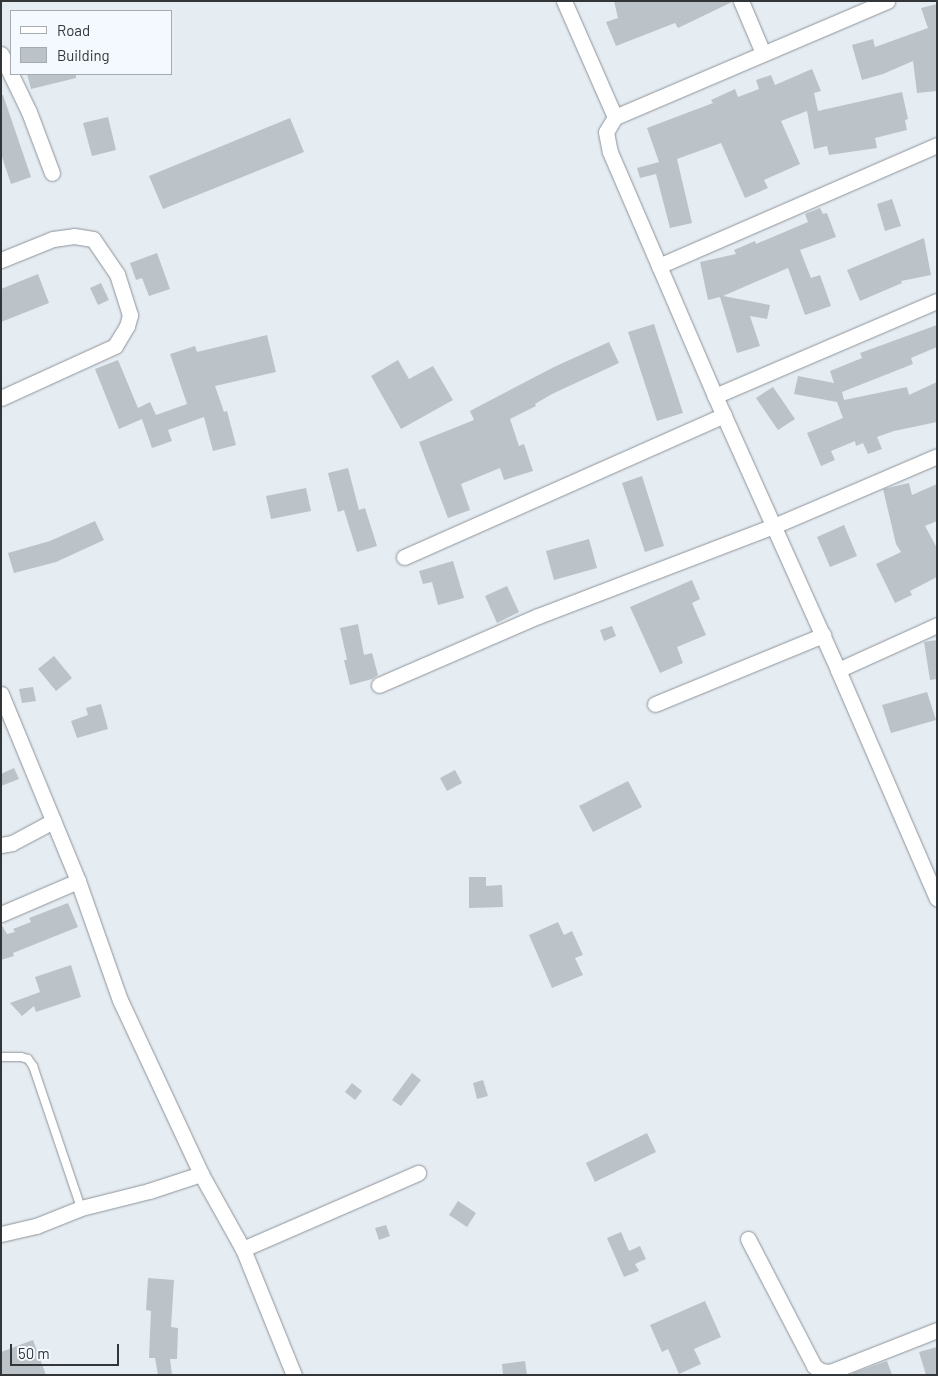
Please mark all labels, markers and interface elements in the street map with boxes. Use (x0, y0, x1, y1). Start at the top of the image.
legend (10, 10, 172, 75)
text: Road (57, 21, 90, 39)
text: Building (57, 46, 110, 64)
scale bar (12, 1334, 121, 1366)
text: 50 m (18, 1344, 50, 1362)

